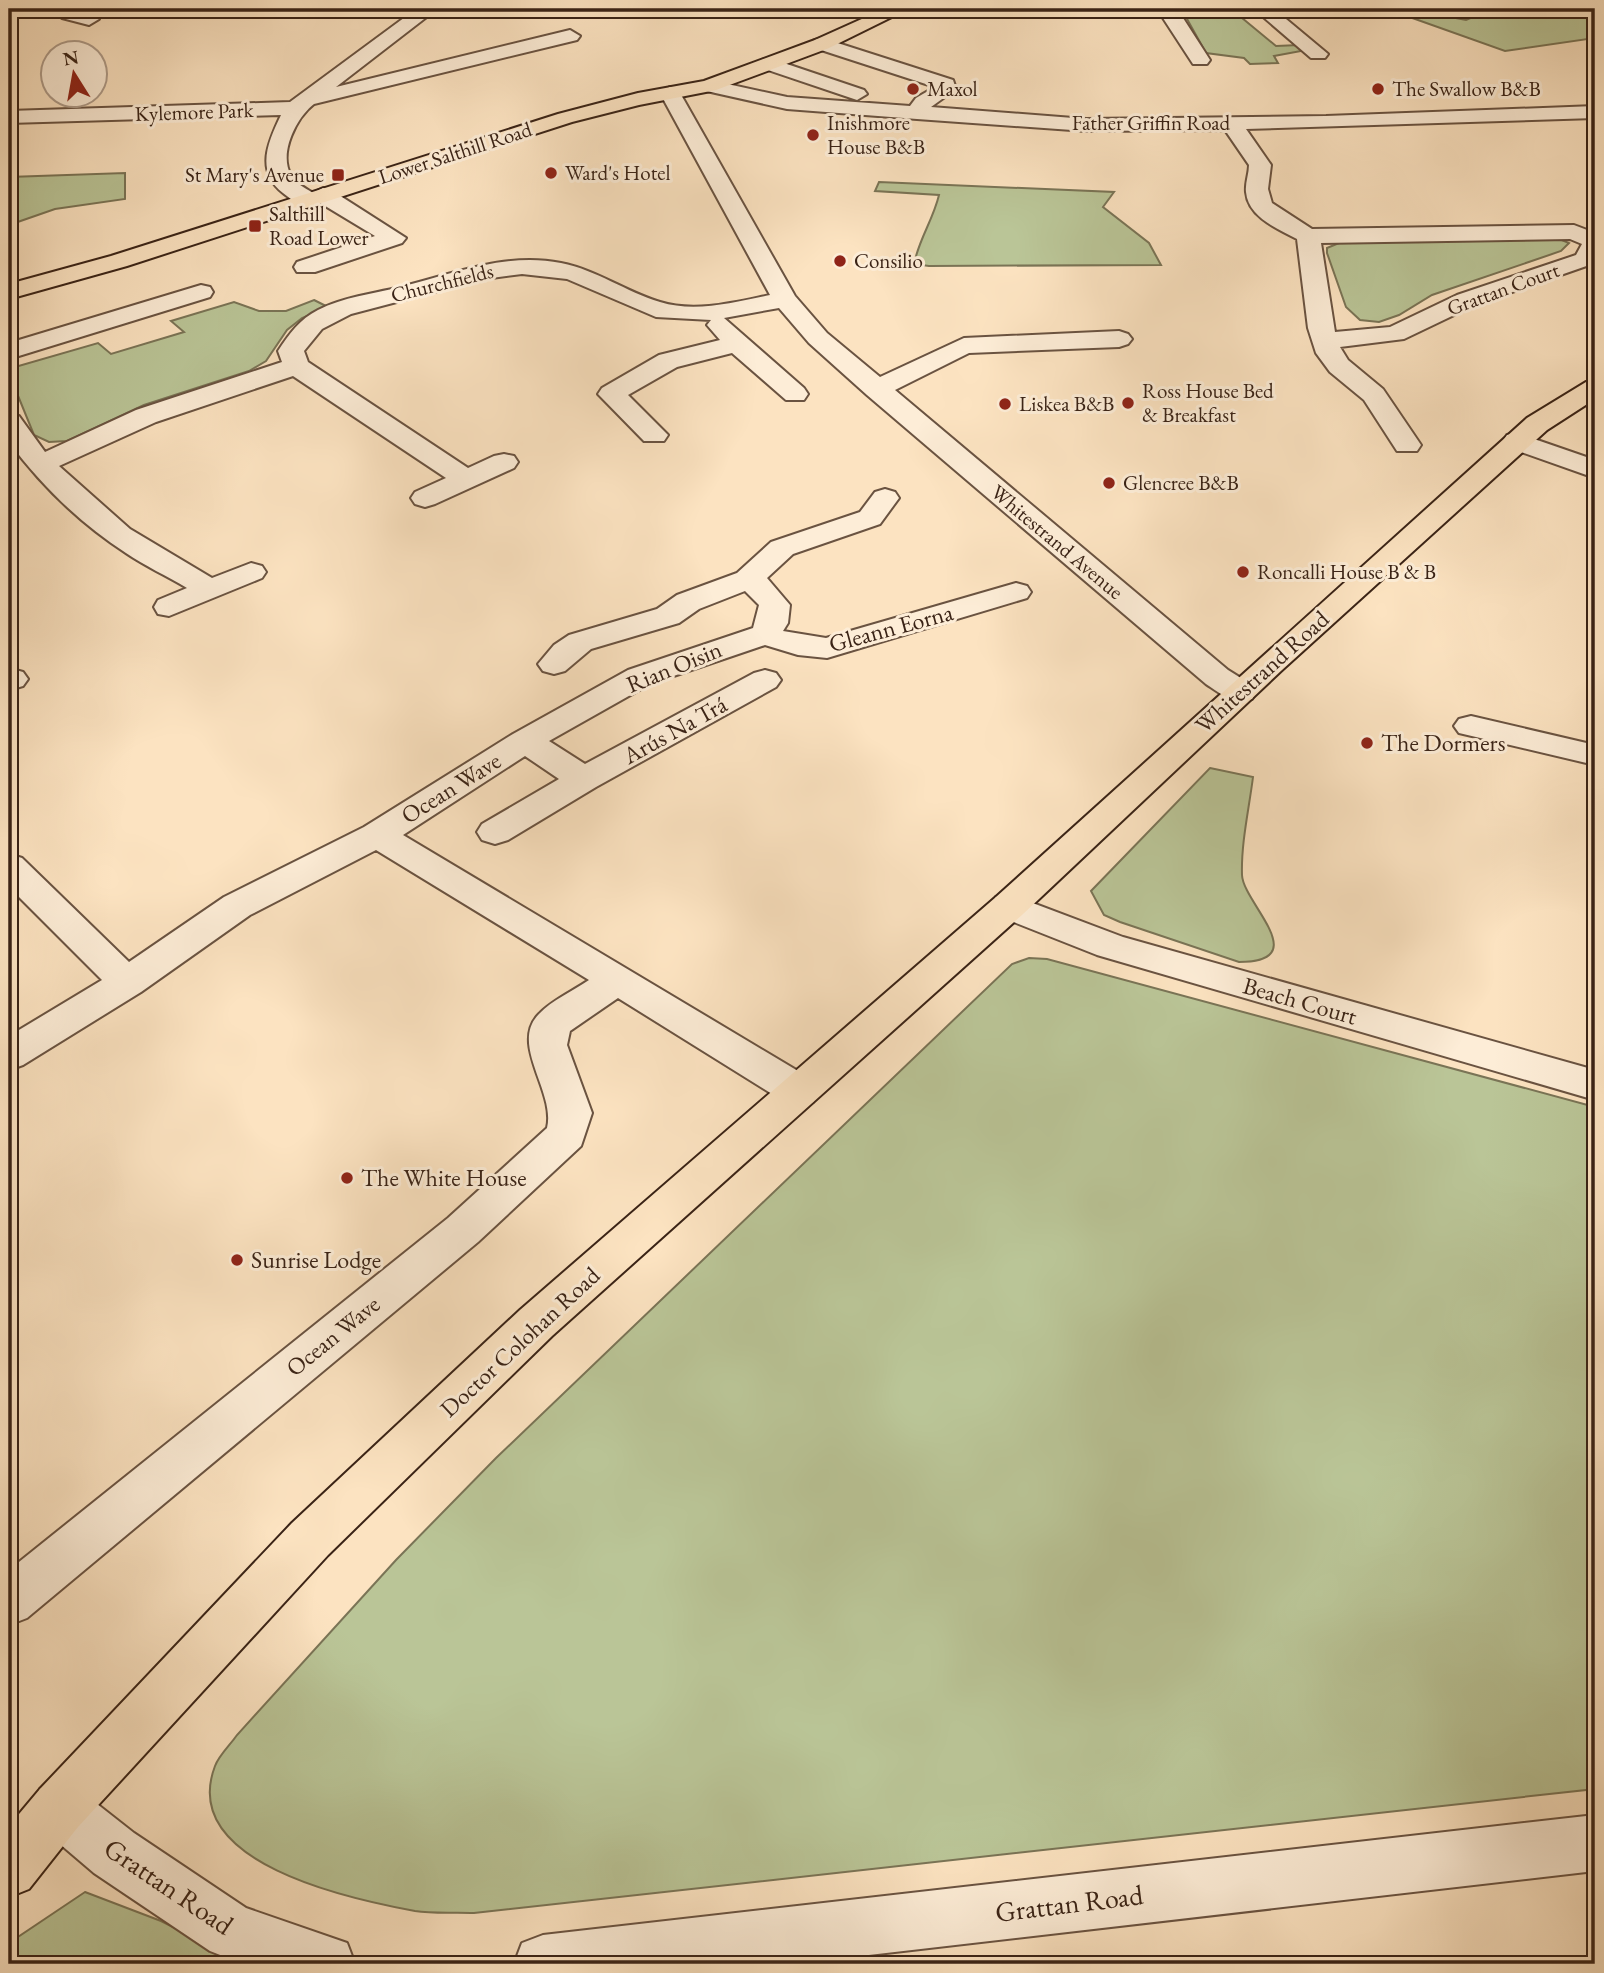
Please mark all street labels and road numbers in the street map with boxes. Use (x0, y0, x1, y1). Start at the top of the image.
street label: Kylemore Park (134, 96, 255, 127)
street label: Father Griffin Road (1072, 109, 1231, 136)
street label: Lower Salthill Road (375, 115, 535, 190)
street label: Grattan Court (1443, 256, 1563, 321)
street label: Churchfields (388, 257, 496, 308)
street label: Whitestrand Avenue (985, 478, 1129, 605)
street label: Gleann Eorna (825, 596, 957, 659)
street label: Whitestrand Road (1188, 603, 1336, 740)
street label: Rian Oisin (621, 633, 727, 700)
street label: Arús Na Trá (616, 688, 733, 771)
street label: Ocean Wave (395, 745, 506, 830)
street label: Beach Court (1240, 969, 1361, 1032)
street label: Doctor Colohan Road (433, 1259, 607, 1424)
street label: Ocean Wave (279, 1288, 386, 1383)
street label: Grattan Road (97, 1830, 241, 1943)
street label: Grattan Road (993, 1876, 1146, 1930)

